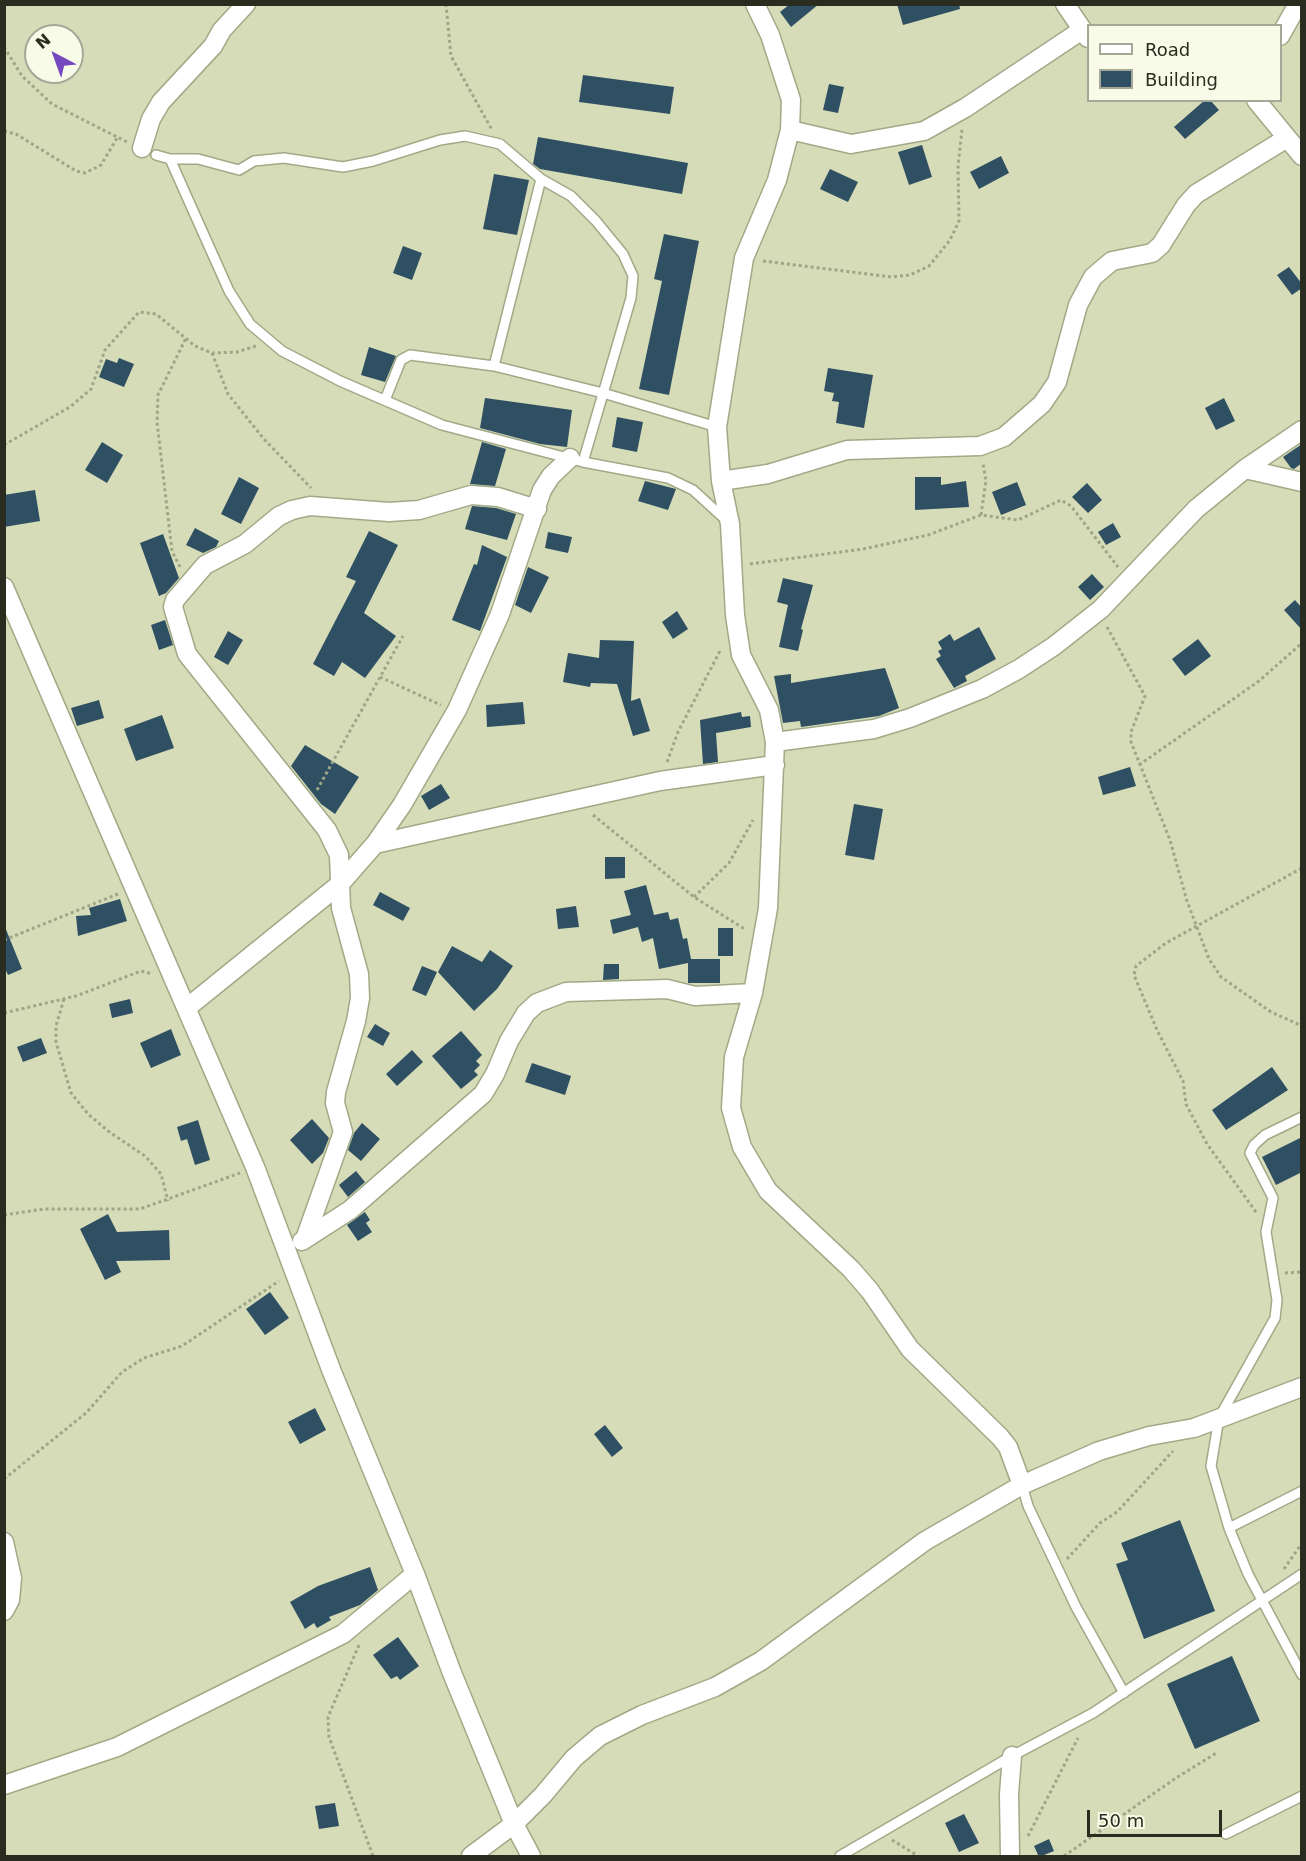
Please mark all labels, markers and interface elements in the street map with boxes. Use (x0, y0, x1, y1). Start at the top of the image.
north arrow (24, 24, 84, 84)
legend (1087, 24, 1282, 102)
text: N (32, 30, 54, 53)
text: Road (1145, 39, 1190, 60)
text: Building (1145, 69, 1218, 90)
scale bar (1090, 1798, 1225, 1836)
text: 50 m (1098, 1810, 1144, 1831)

